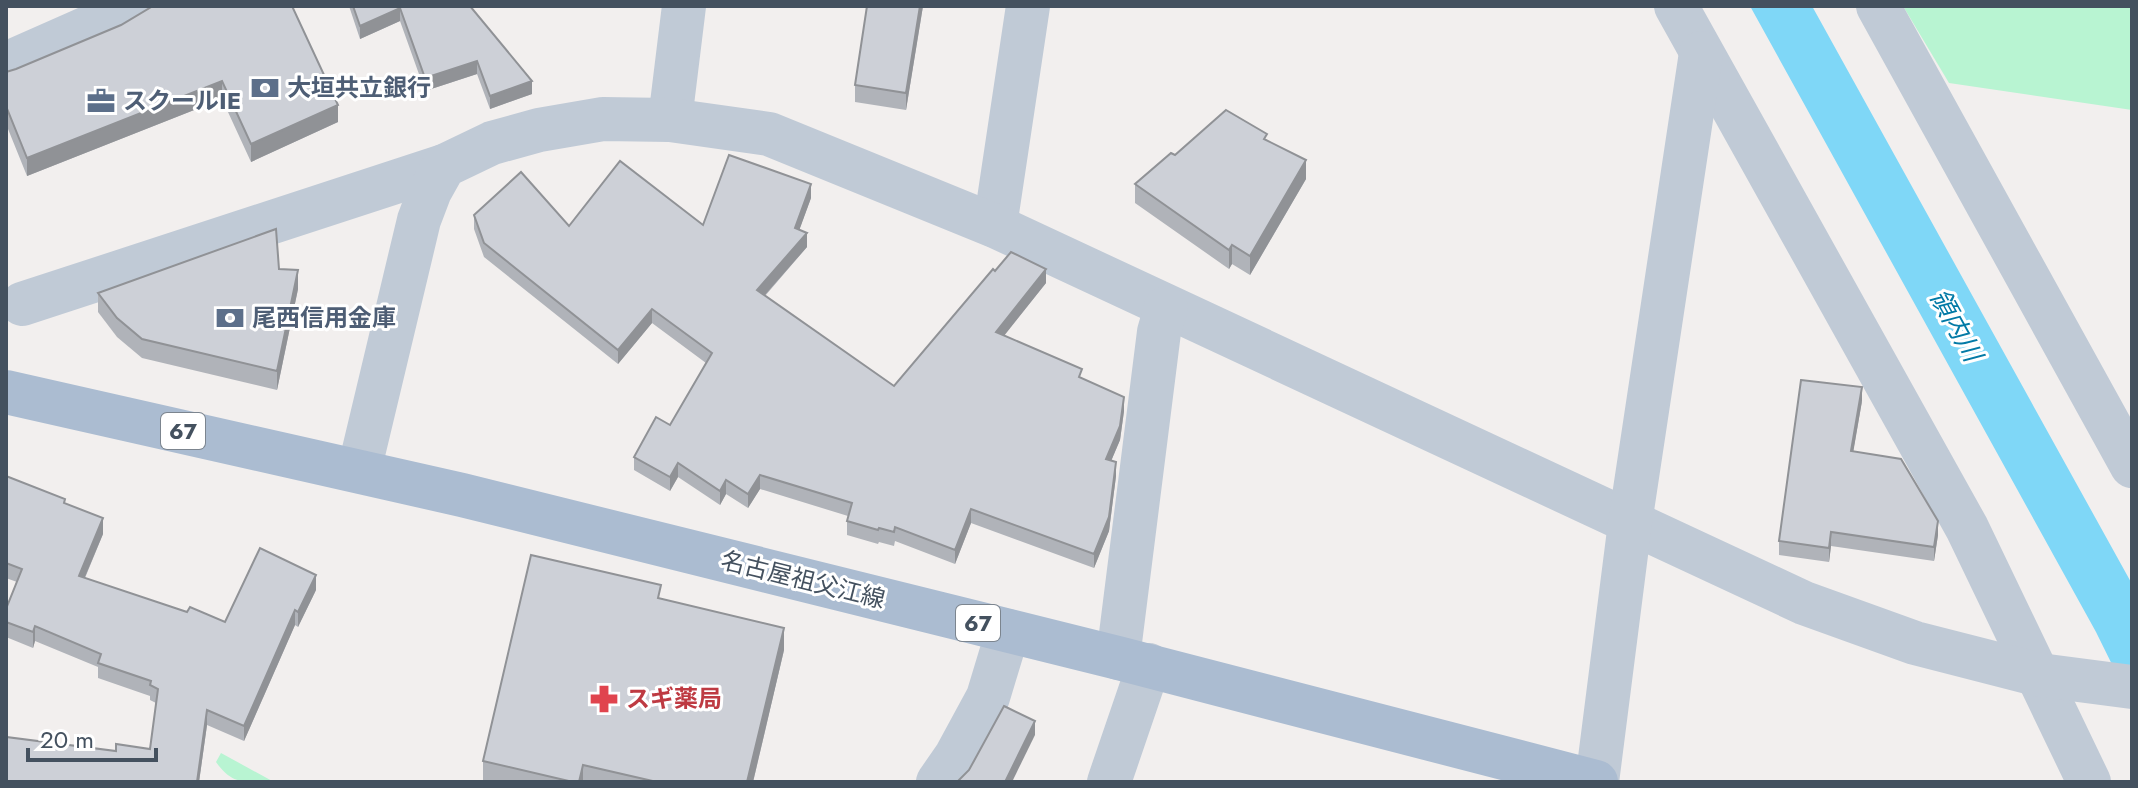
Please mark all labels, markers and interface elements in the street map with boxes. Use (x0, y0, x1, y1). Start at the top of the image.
place label: 大垣共立銀行 (287, 70, 431, 105)
bank icon: 大垣共立銀行 (250, 73, 280, 103)
place label: スクールIE (123, 83, 241, 118)
office icon: スクールIE (86, 86, 116, 116)
water label: 領内川 (1920, 282, 1993, 371)
place label: 尾西信用金庫 (252, 300, 396, 335)
bank icon: 尾西信用金庫 (215, 303, 245, 333)
road number: 67 (161, 413, 205, 449)
street label: 名古屋祖父江線 (717, 542, 889, 617)
road number: 67 (956, 605, 1000, 641)
place label: スギ薬局 (626, 681, 722, 716)
pharmacy icon: スギ薬局 (589, 684, 619, 714)
scale bar (28, 712, 156, 762)
text: 20 m (40, 722, 94, 757)

